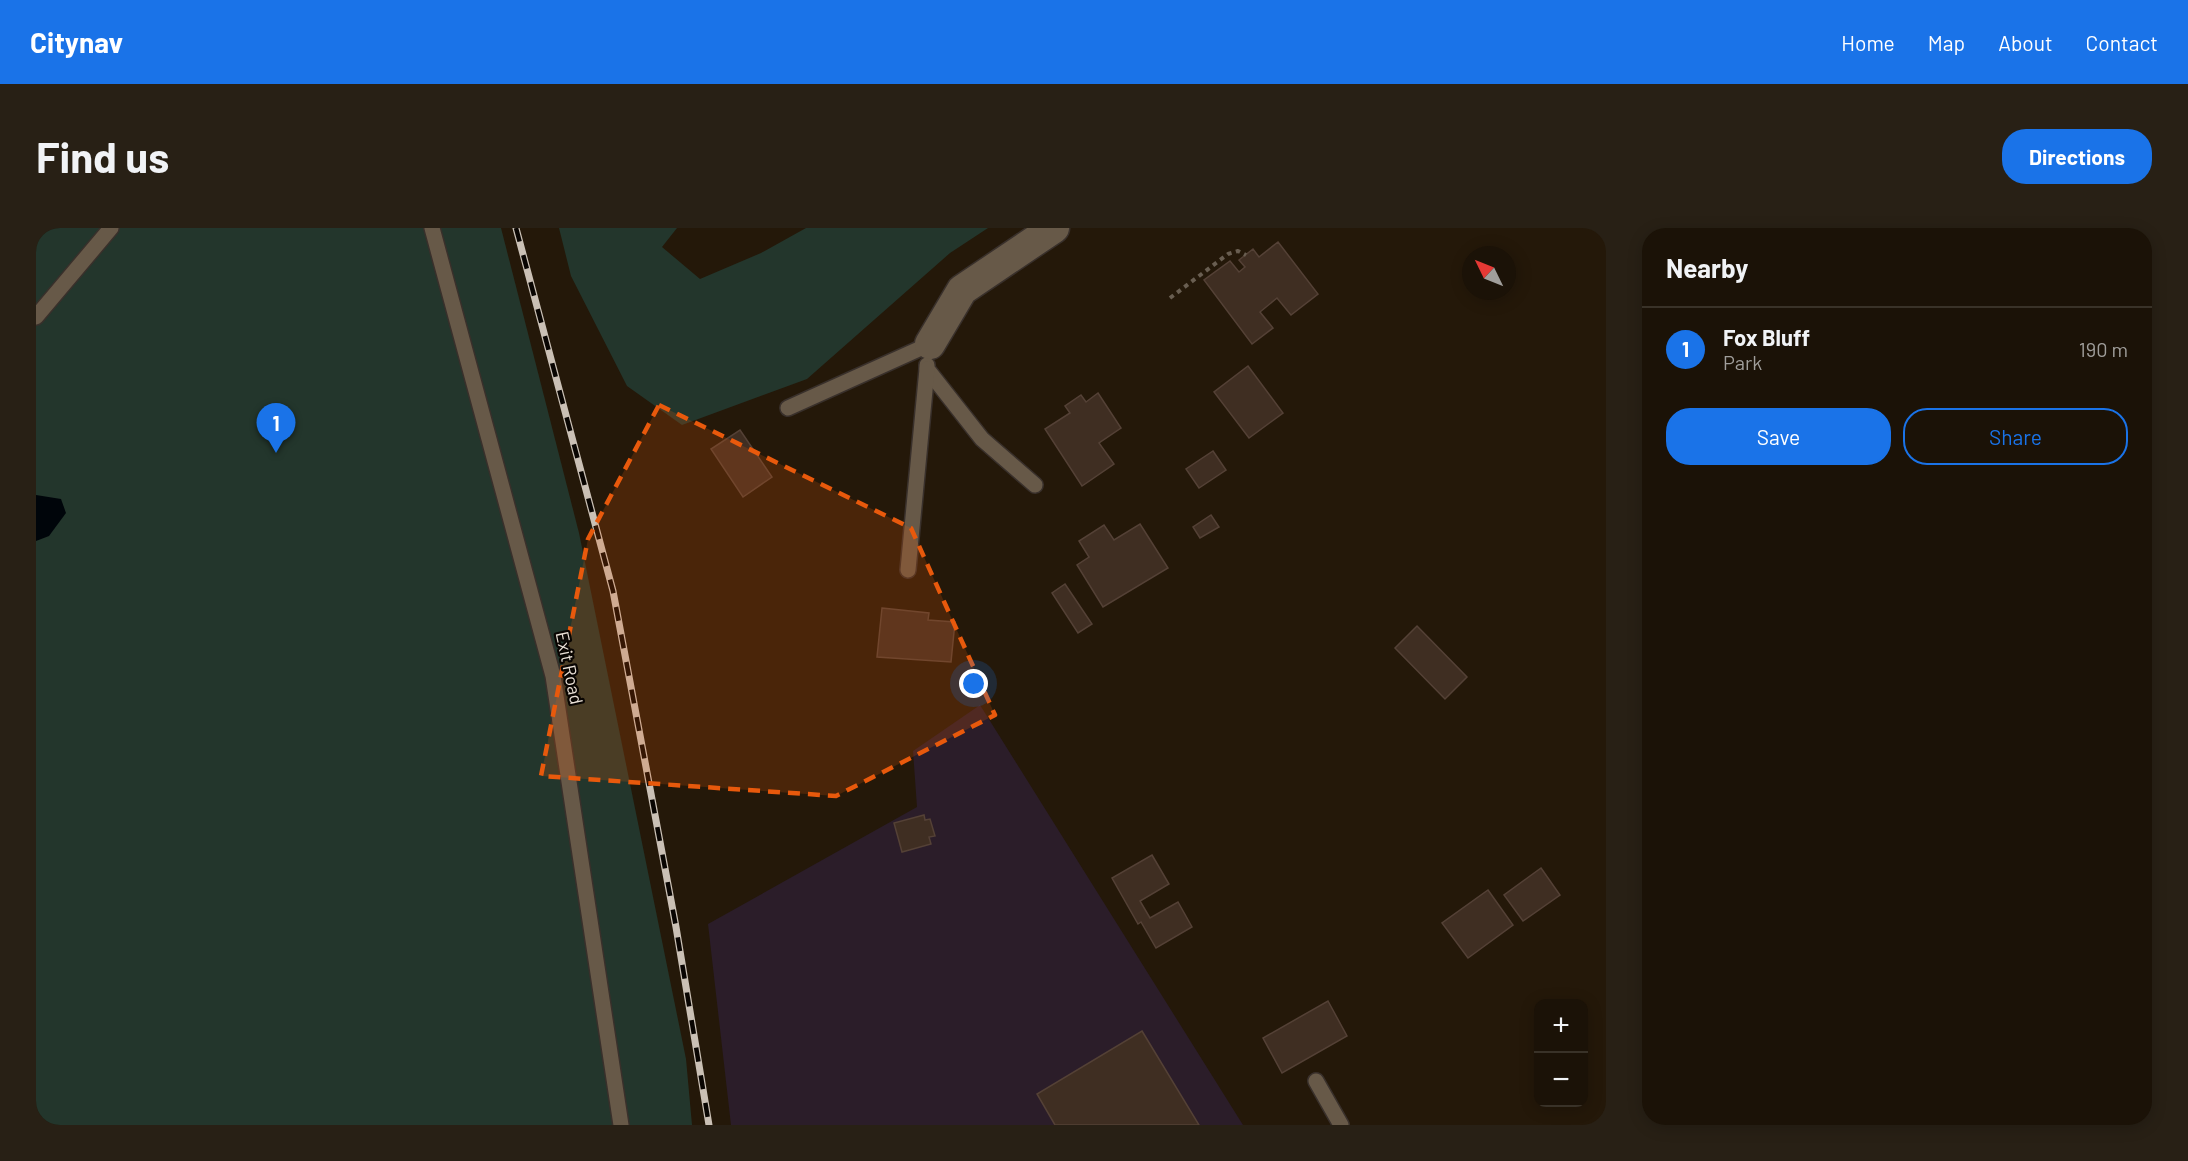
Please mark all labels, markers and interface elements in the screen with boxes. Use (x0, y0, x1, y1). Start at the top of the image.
text: Citynav (30, 25, 123, 59)
text: Home (1841, 30, 1895, 55)
text: Map (1928, 30, 1965, 55)
text: About (1998, 30, 2053, 55)
text: Contact (2086, 30, 2158, 55)
button: Directions (2002, 129, 2152, 184)
text: Find us (36, 131, 169, 181)
north arrow (1462, 246, 1516, 300)
text: Nearby (1666, 252, 1748, 283)
text: Fox Bluff (1723, 324, 1810, 350)
text: 1 (1682, 337, 1689, 361)
text: 190 m (2079, 337, 2128, 361)
text: Park (1723, 350, 1762, 374)
pin: 1 (256, 404, 296, 453)
button: Save (1666, 408, 1891, 465)
button: Share (1903, 408, 2128, 465)
street label: Exit Road (552, 629, 588, 706)
your location (959, 669, 988, 698)
map controls (1534, 999, 1588, 1107)
button: + (1534, 999, 1588, 1053)
button: − (1534, 1053, 1588, 1107)

